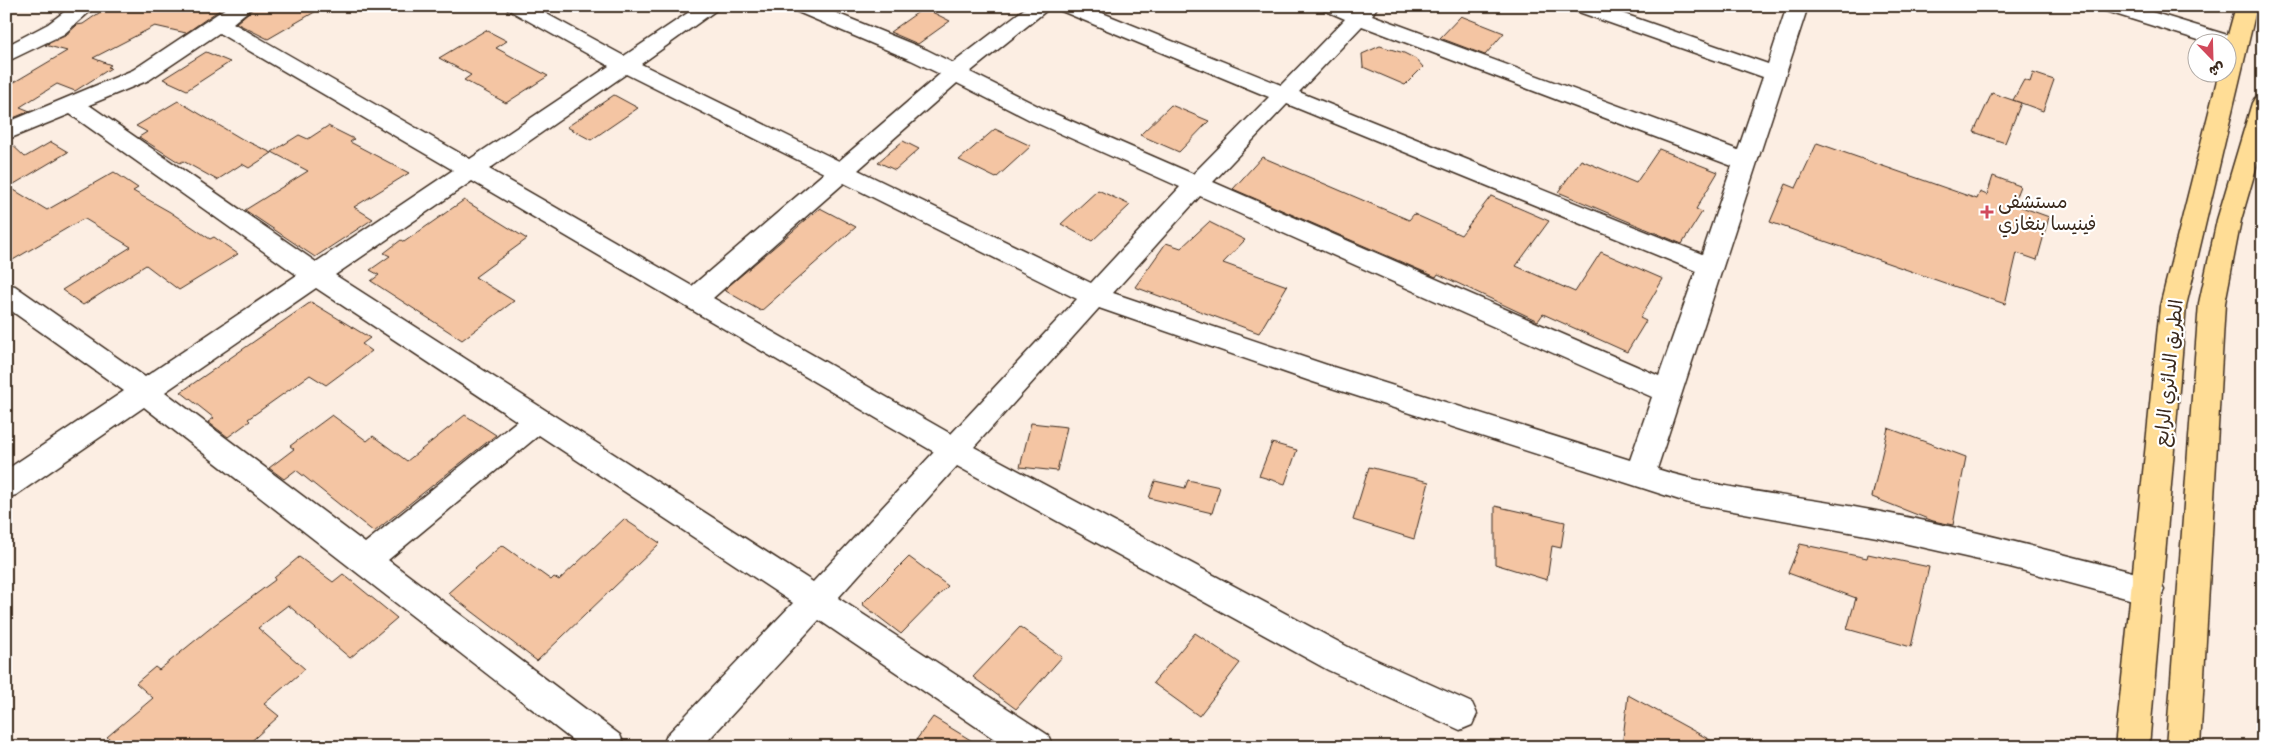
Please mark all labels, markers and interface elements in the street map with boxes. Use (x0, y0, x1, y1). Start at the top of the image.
north arrow (2186, 32, 2236, 82)
text: ش (2206, 59, 2228, 82)
place label: مستشفى فينيسا بنغازي (1998, 188, 2097, 238)
marker: مستشفى فينيسا بنغازي (1980, 205, 1994, 219)
street label: الطريق الدائري الرابع (2147, 298, 2191, 448)

